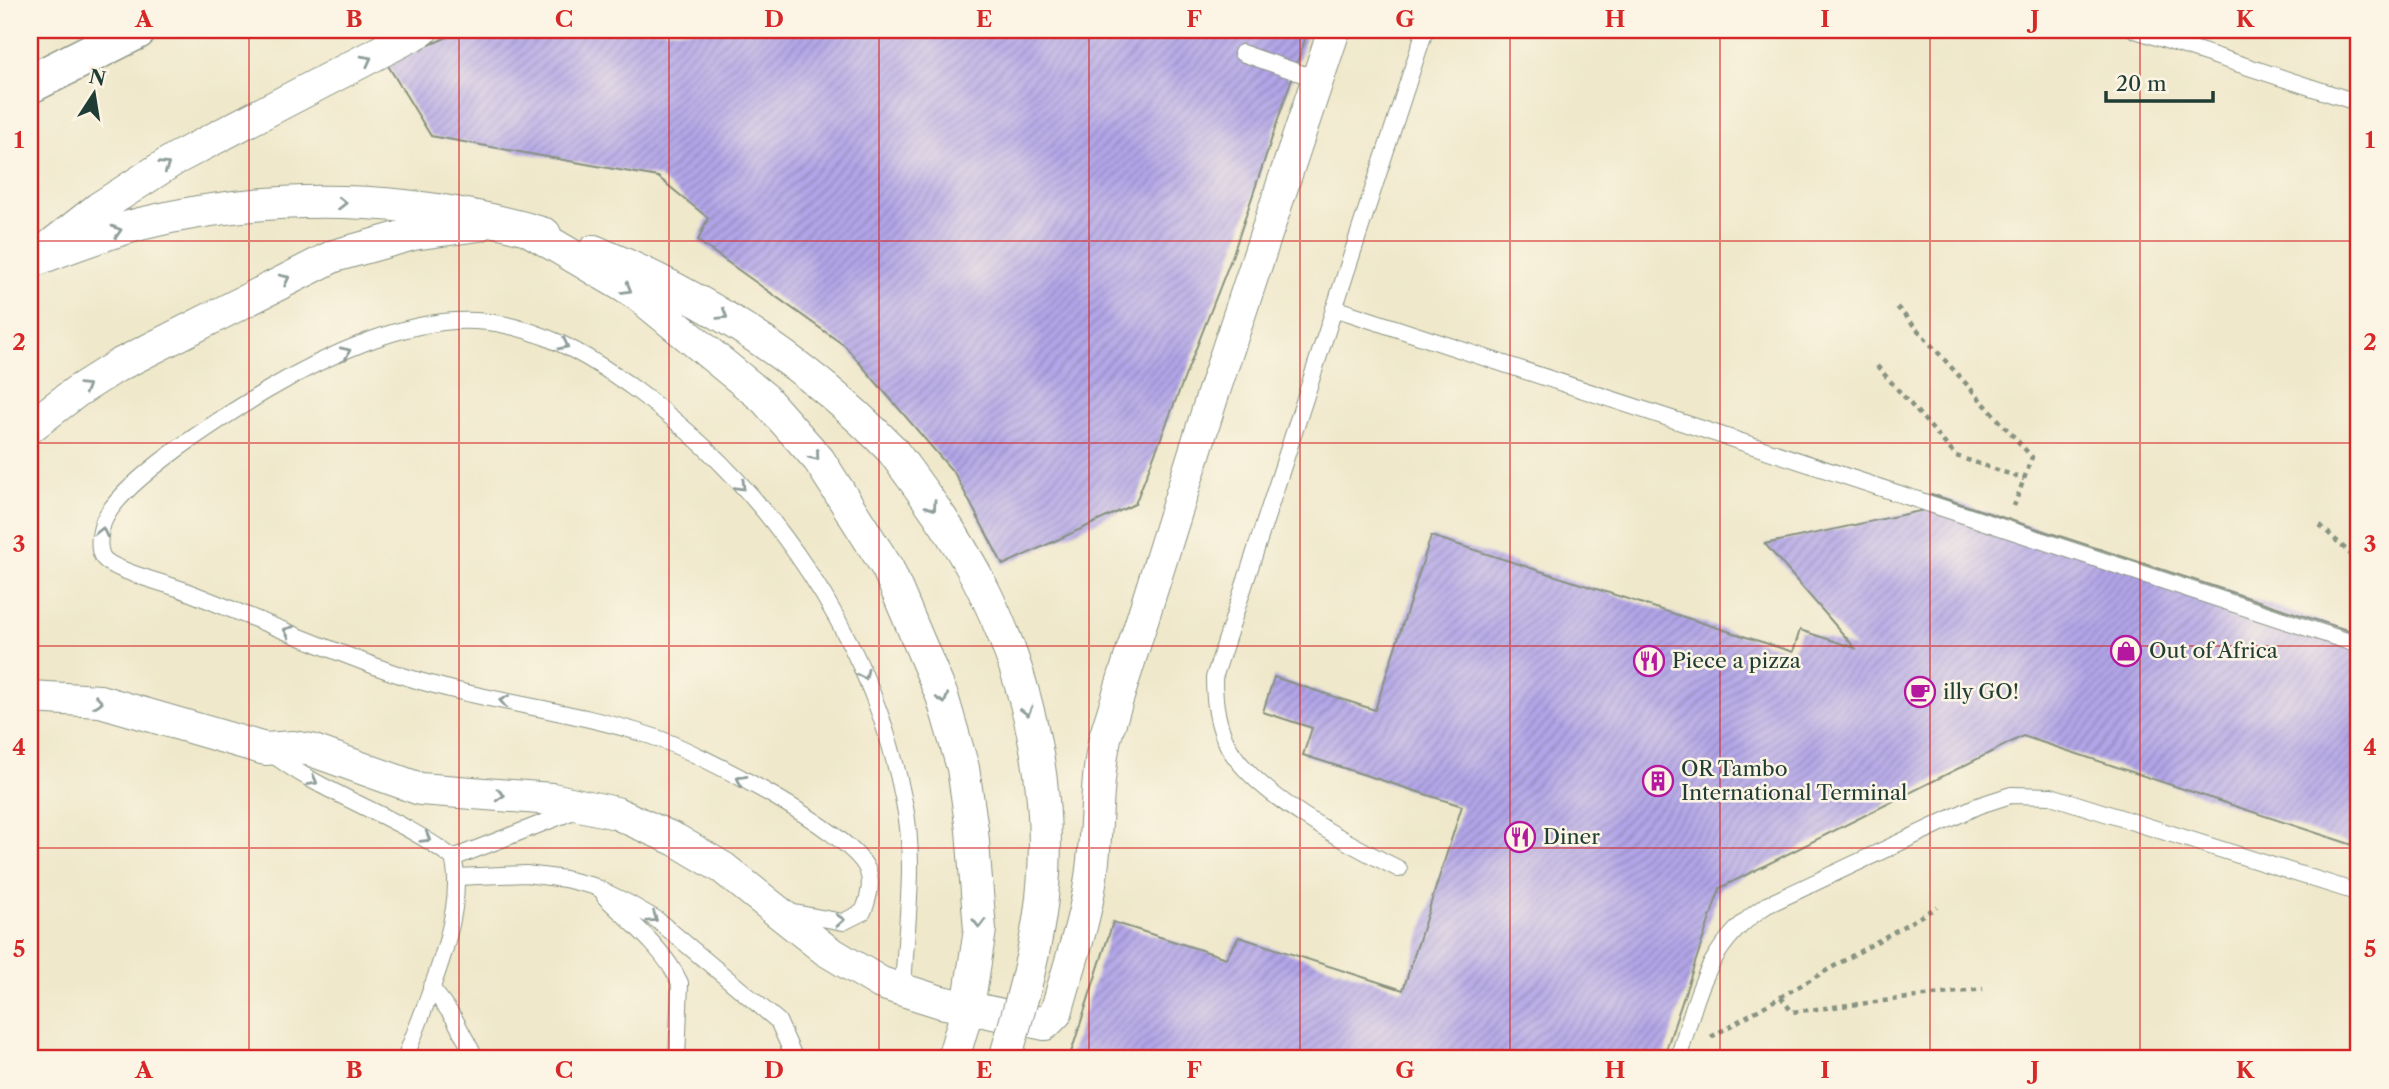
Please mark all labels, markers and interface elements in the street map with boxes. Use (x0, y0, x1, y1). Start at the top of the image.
text: A (134, 5, 154, 33)
text: B (345, 5, 363, 33)
text: C (555, 5, 573, 33)
text: D (764, 5, 784, 33)
text: E (976, 5, 992, 33)
text: F (1186, 5, 1202, 33)
text: G (1395, 5, 1415, 33)
text: H (1605, 5, 1626, 33)
text: I (1820, 5, 1830, 33)
text: J (2026, 5, 2040, 33)
text: K (2236, 5, 2255, 33)
one-way arrow (360, 55, 372, 68)
north arrow (60, 60, 130, 130)
scale bar (2106, 60, 2212, 104)
text: N (87, 65, 108, 91)
text: 20 m (2116, 71, 2167, 96)
text: 1 (14, 126, 25, 154)
text: 1 (2365, 126, 2376, 154)
one-way arrow (158, 161, 171, 174)
one-way arrow (337, 195, 348, 211)
one-way arrow (111, 225, 123, 240)
one-way arrow (278, 273, 290, 287)
one-way arrow (620, 281, 633, 294)
one-way arrow (715, 307, 728, 320)
text: 2 (12, 328, 26, 356)
text: 2 (2363, 328, 2377, 356)
one-way arrow (557, 336, 569, 350)
one-way arrow (338, 346, 351, 360)
one-way arrow (77, 382, 90, 395)
one-way arrow (807, 447, 819, 460)
one-way arrow (732, 478, 745, 491)
one-way arrow (924, 498, 937, 511)
one-way arrow (94, 526, 108, 538)
text: 3 (13, 530, 26, 558)
text: 3 (2364, 530, 2377, 558)
one-way arrow (282, 626, 294, 640)
shop icon: Out of Africa (2109, 634, 2143, 668)
place label: Out of Africa (2149, 638, 2279, 663)
restaurant icon: Piece a pizza (1632, 644, 1666, 678)
place label: Piece a pizza (1672, 648, 1802, 673)
one-way arrow (856, 668, 870, 680)
cafe icon: illy GO! (1903, 675, 1937, 709)
place label: illy GO! (1943, 679, 2019, 704)
one-way arrow (934, 693, 949, 705)
one-way arrow (92, 694, 104, 709)
one-way arrow (498, 695, 510, 710)
one-way arrow (1019, 705, 1033, 717)
text: 4 (12, 733, 26, 761)
text: 4 (2363, 733, 2377, 761)
place label: OR Tambo International Terminal (1681, 756, 1907, 805)
building icon: OR Tambo International Terminal (1641, 764, 1675, 798)
one-way arrow (306, 773, 318, 787)
one-way arrow (735, 775, 748, 788)
one-way arrow (495, 787, 506, 802)
restaurant icon: Diner (1503, 820, 1537, 854)
place label: Diner (1543, 824, 1600, 849)
one-way arrow (418, 830, 431, 843)
one-way arrow (645, 910, 658, 922)
one-way arrow (835, 913, 846, 928)
one-way arrow (971, 918, 987, 929)
text: 5 (13, 935, 25, 963)
text: 5 (2364, 935, 2376, 963)
text: A (134, 1056, 154, 1084)
text: B (345, 1056, 363, 1084)
text: C (555, 1056, 573, 1084)
text: D (764, 1056, 784, 1084)
text: E (976, 1056, 992, 1084)
text: F (1186, 1056, 1202, 1084)
text: G (1395, 1056, 1415, 1084)
text: H (1605, 1056, 1626, 1084)
text: I (1820, 1056, 1830, 1084)
text: J (2026, 1056, 2040, 1084)
text: K (2236, 1056, 2255, 1084)

